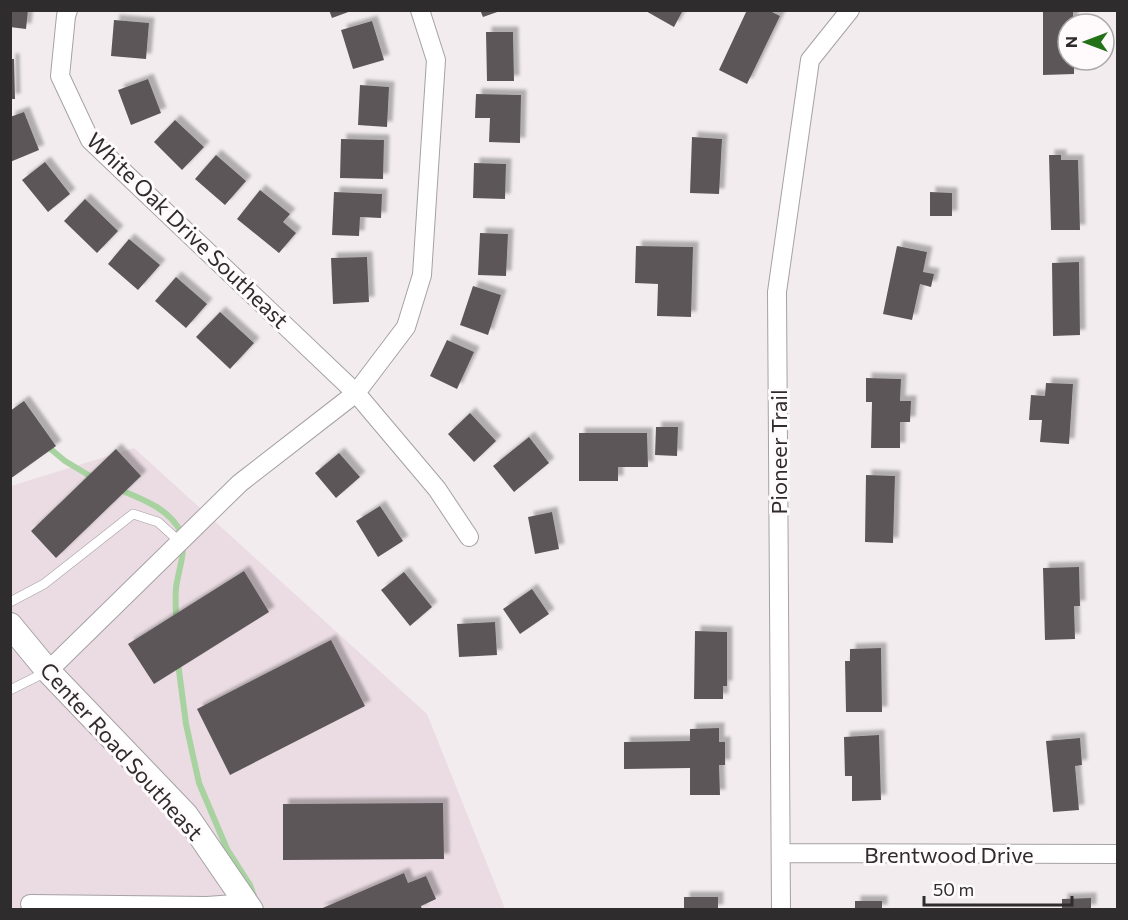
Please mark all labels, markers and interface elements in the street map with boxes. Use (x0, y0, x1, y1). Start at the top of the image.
north arrow (1056, 12, 1116, 72)
text: N (1061, 36, 1080, 48)
street label: White Oak Drive Southeast (81, 126, 295, 334)
street label: Pioneer Trail (765, 389, 792, 515)
street label: Center Road Southeast (35, 656, 209, 846)
street label: Brentwood Drive (864, 841, 1034, 868)
scale bar (924, 869, 1072, 907)
text: 50 m (933, 878, 974, 900)

